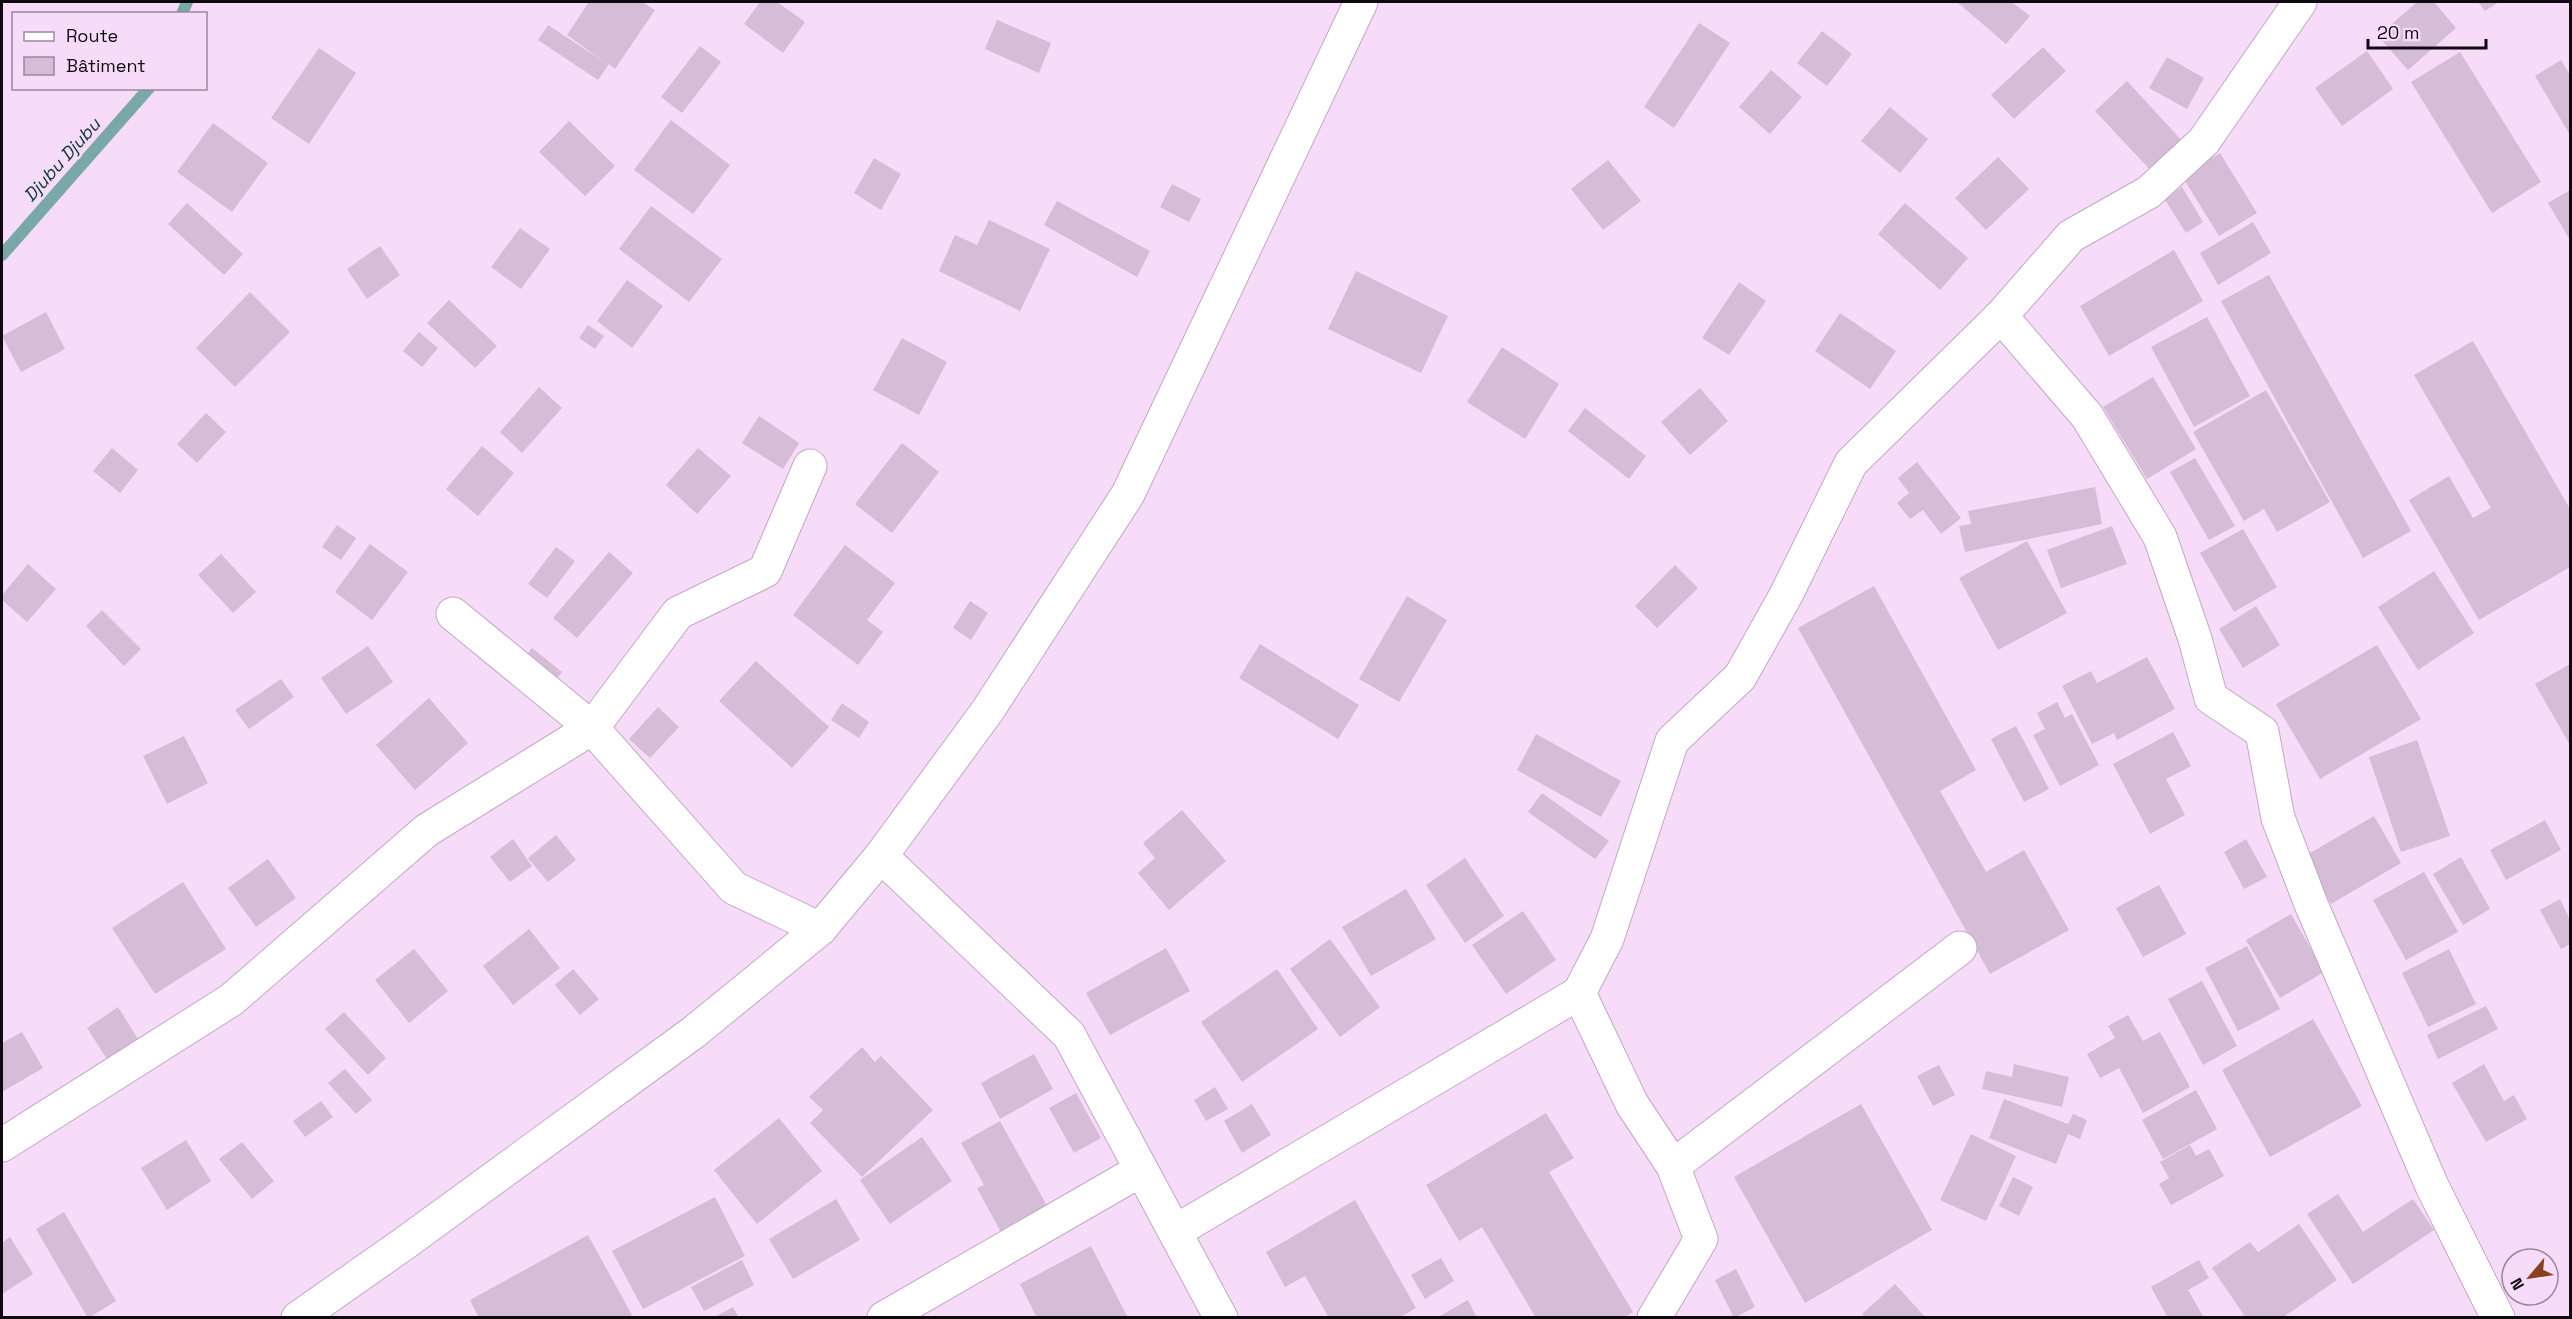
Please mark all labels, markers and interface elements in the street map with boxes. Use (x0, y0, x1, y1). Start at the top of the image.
legend (12, 12, 207, 90)
scale bar (2368, 12, 2486, 50)
text: 20 m (2377, 21, 2420, 44)
text: Route (66, 24, 118, 47)
text: Bâtiment (66, 54, 146, 77)
water label: Djubu Djubu (18, 112, 106, 206)
north arrow (2500, 1247, 2560, 1307)
text: N (2506, 1274, 2529, 1294)

